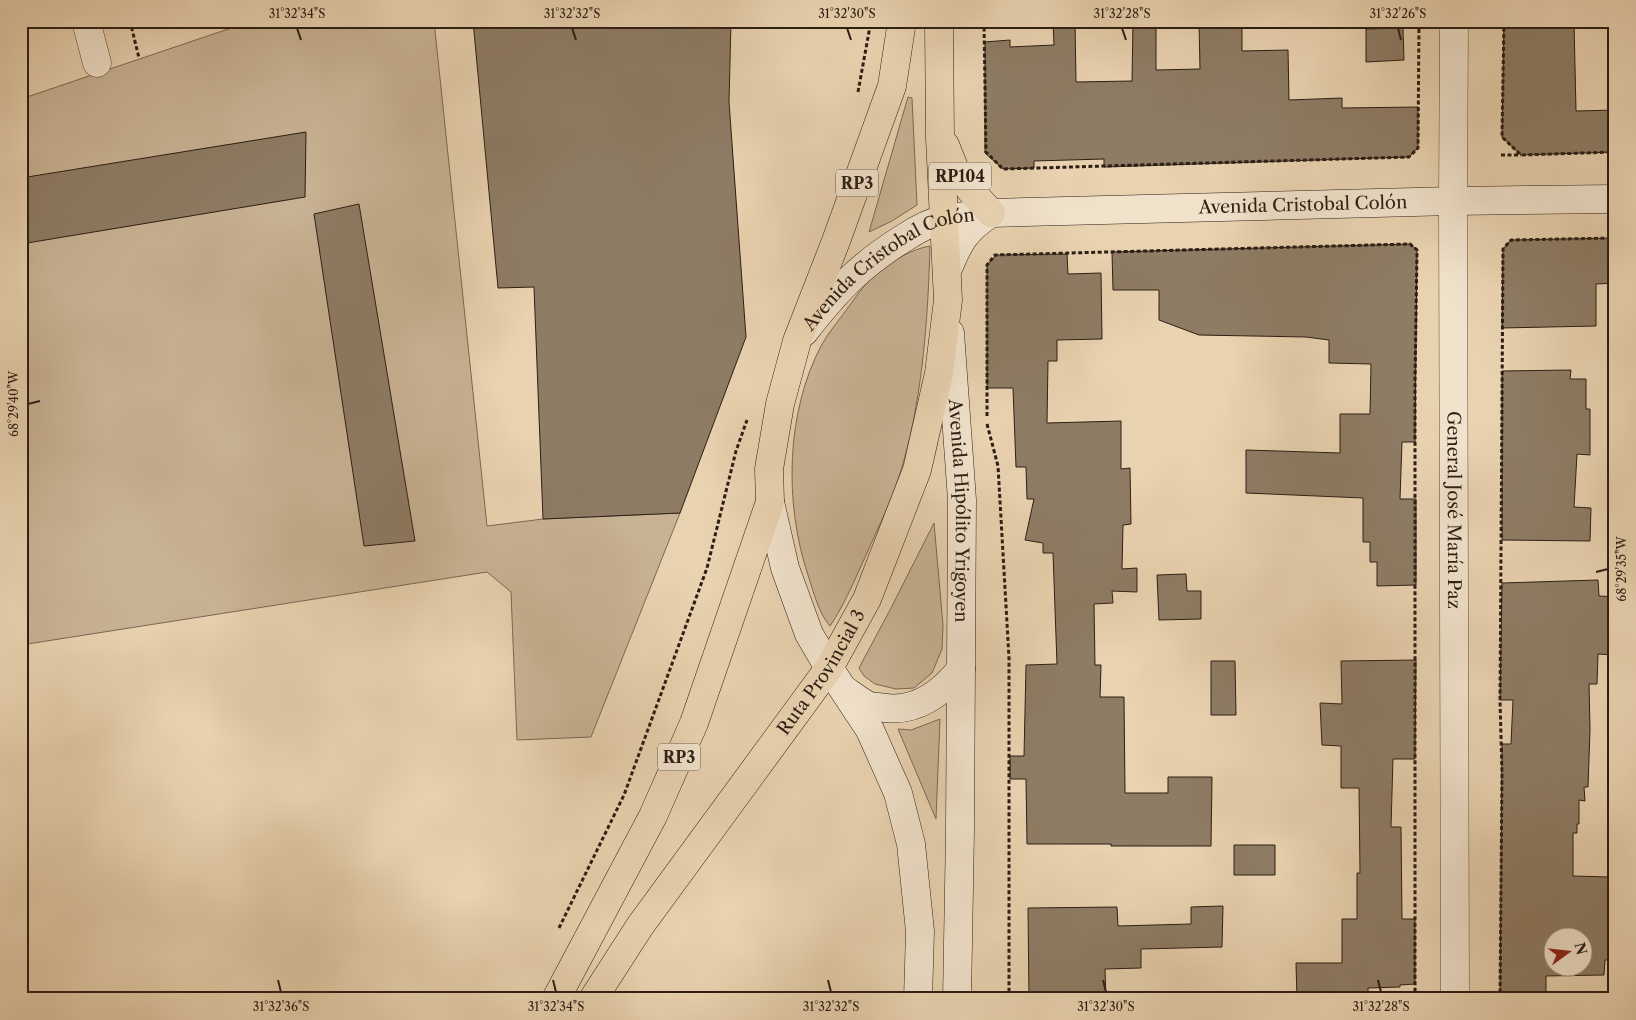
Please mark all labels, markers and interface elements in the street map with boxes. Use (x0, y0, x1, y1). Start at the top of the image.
text: 31°32'34"S (269, 6, 325, 21)
text: 31°32'32"S (544, 6, 600, 21)
text: 31°32'30"S (818, 6, 876, 21)
text: 31°32'28"S (1093, 6, 1151, 21)
text: 31°32'26"S (1370, 6, 1426, 21)
road number: RP104 (929, 162, 991, 190)
road number: RP3 (836, 170, 878, 197)
street label: Avenida Cristobal Colón (1197, 191, 1408, 219)
street label: Avenida Cristobal Colón (798, 204, 976, 336)
text: 68°29'40"W (6, 370, 21, 437)
street label: Avenida Hipólito Yrigoyen (944, 397, 973, 623)
street label: General José María Paz (1443, 411, 1465, 609)
text: 68°29'35"W (1614, 535, 1629, 602)
street label: Ruta Provincial 3 (773, 606, 870, 739)
road number: RP3 (658, 744, 700, 770)
north arrow (1544, 928, 1594, 978)
text: N (1570, 940, 1591, 957)
text: 31°32'36"S (253, 999, 309, 1014)
text: 31°32'34"S (528, 999, 584, 1014)
text: 31°32'32"S (803, 999, 859, 1014)
text: 31°32'30"S (1077, 999, 1135, 1014)
text: 31°32'28"S (1352, 999, 1410, 1014)

